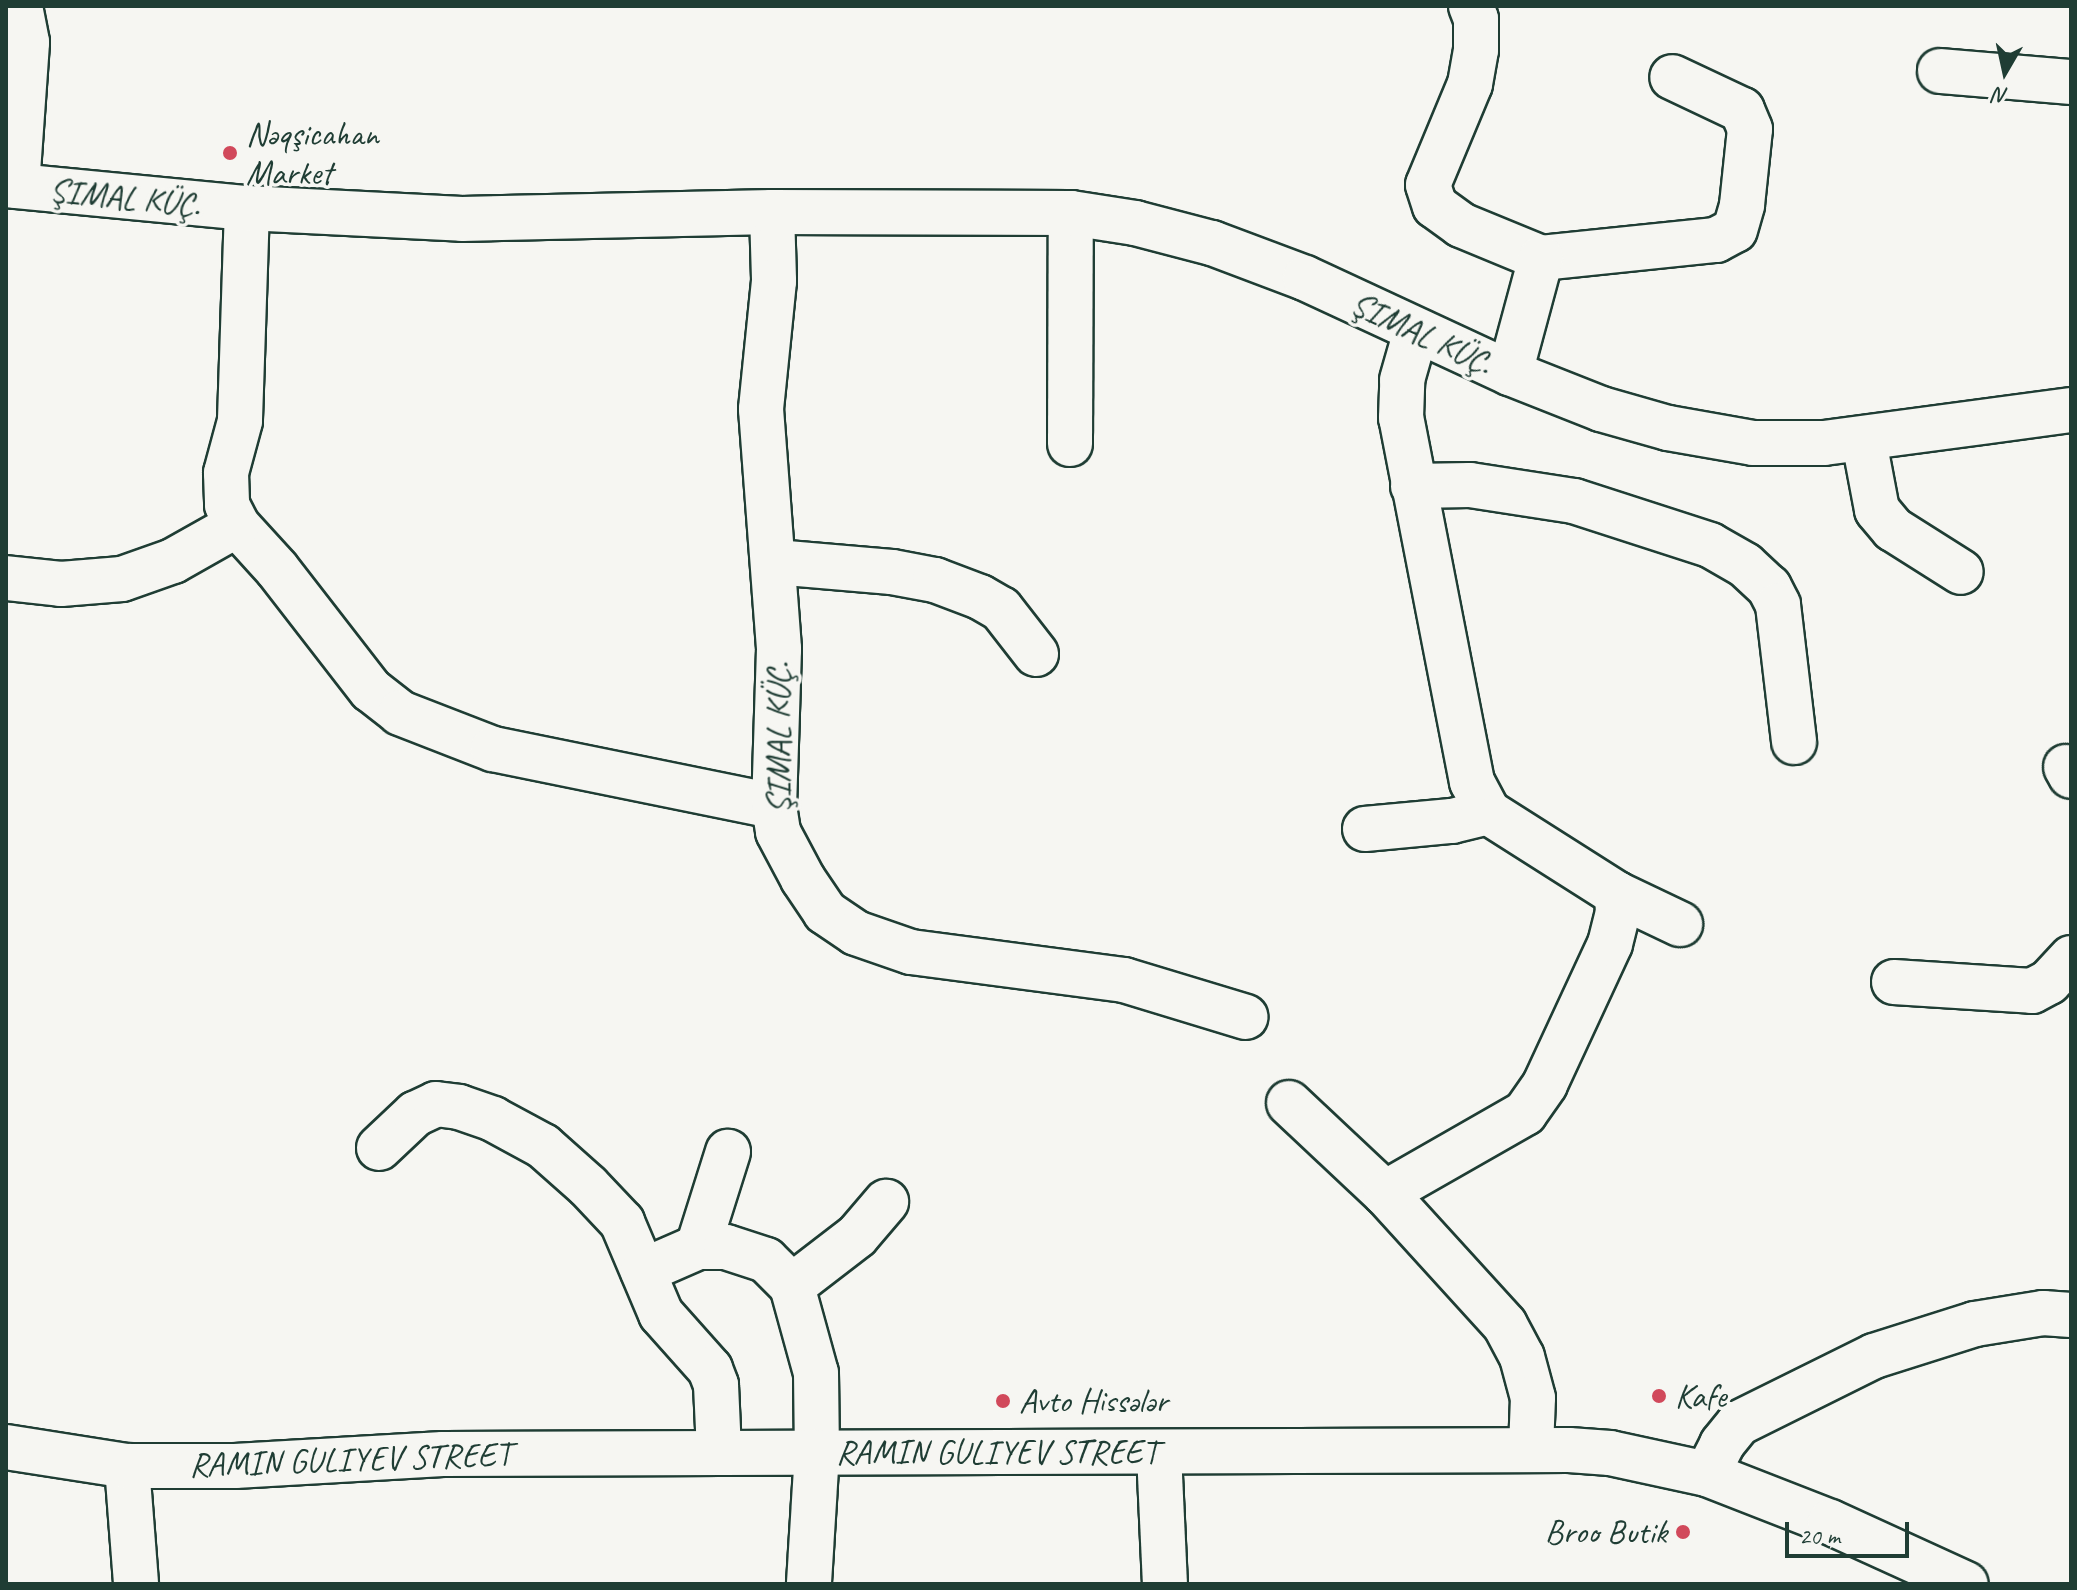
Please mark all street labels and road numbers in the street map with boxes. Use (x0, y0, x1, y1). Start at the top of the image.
street label: ŞIMAL KÜÇ. (48, 169, 202, 225)
street label: ŞIMAL KÜÇ. (1345, 282, 1499, 384)
street label: ŞIMAL KÜÇ. (758, 662, 798, 814)
street label: RAMIN GULIYEV STREET (837, 1432, 1157, 1472)
street label: RAMIN GULIYEV STREET (190, 1433, 510, 1485)

